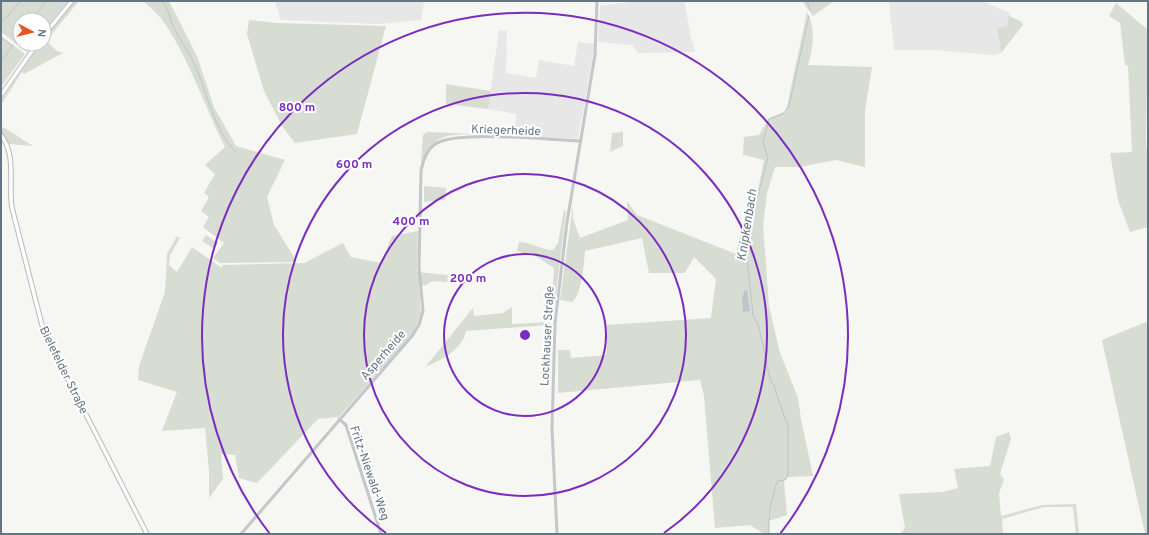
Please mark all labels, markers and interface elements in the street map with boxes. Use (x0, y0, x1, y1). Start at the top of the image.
north arrow (12, 12, 52, 52)
text: N (34, 28, 48, 38)
text: 800 m (279, 100, 315, 116)
street label: Kriegerheide (471, 122, 541, 140)
text: 600 m (336, 157, 372, 173)
water label: Knipkenbach (734, 188, 762, 263)
text: 400 m (392, 214, 430, 230)
text: 200 m (450, 271, 486, 287)
street label: Lockhauser Straße (537, 286, 559, 387)
street label: Bielefelder Straße (35, 324, 91, 417)
street label: Asperheide (358, 327, 410, 384)
centre of rings (518, 328, 532, 342)
street label: Fritz-Niewald-Weg (345, 424, 393, 523)

